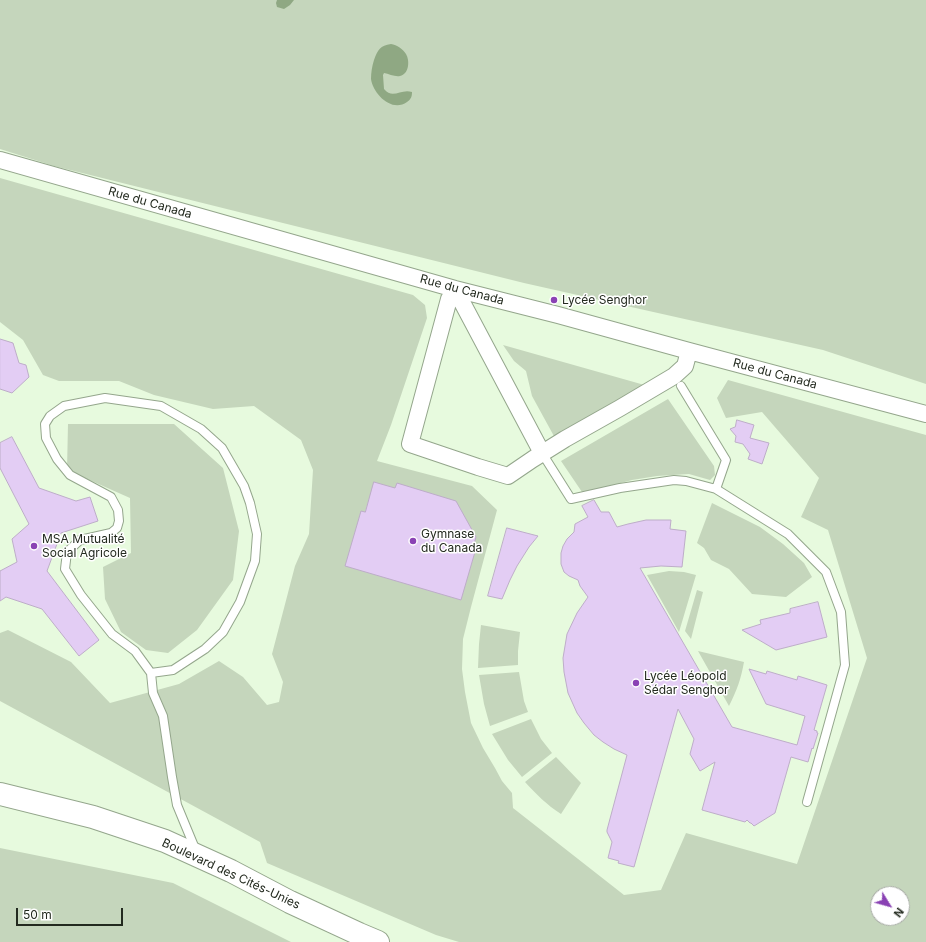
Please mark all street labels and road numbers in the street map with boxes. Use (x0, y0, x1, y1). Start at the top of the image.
street label: Rue du Canada (106, 184, 194, 222)
street label: Rue du Canada (418, 272, 506, 308)
street label: Rue du Canada (731, 356, 819, 392)
street label: Boulevard des Cités-Unies (160, 836, 302, 912)

